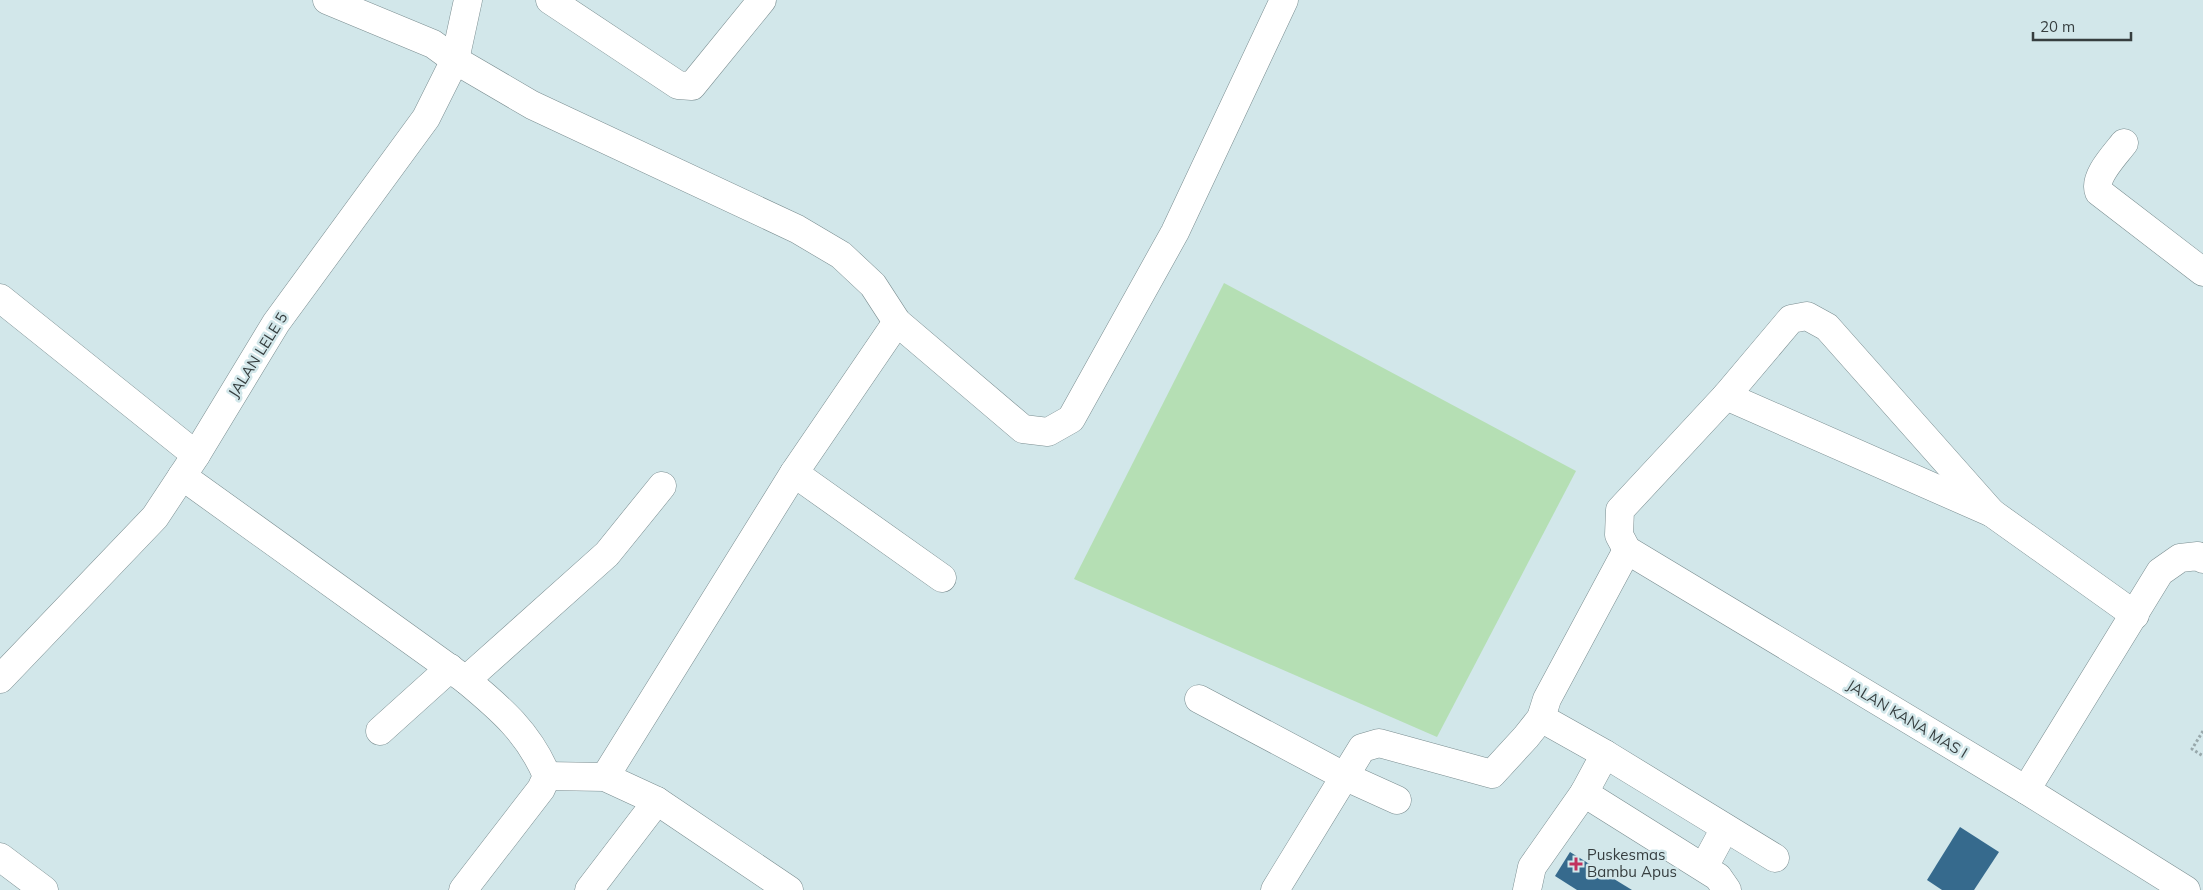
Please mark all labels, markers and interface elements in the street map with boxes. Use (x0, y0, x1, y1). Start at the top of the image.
scale bar (2033, 10, 2130, 42)
text: 20 m (2040, 17, 2075, 36)
street label: JALAN LELE 5 (224, 309, 291, 401)
street label: JALAN KANA MAS I (1844, 675, 1971, 762)
place label: Puskesmas Bambu Apus (1587, 845, 1677, 881)
marker: Puskesmas Bambu Apus (1569, 857, 1583, 871)

